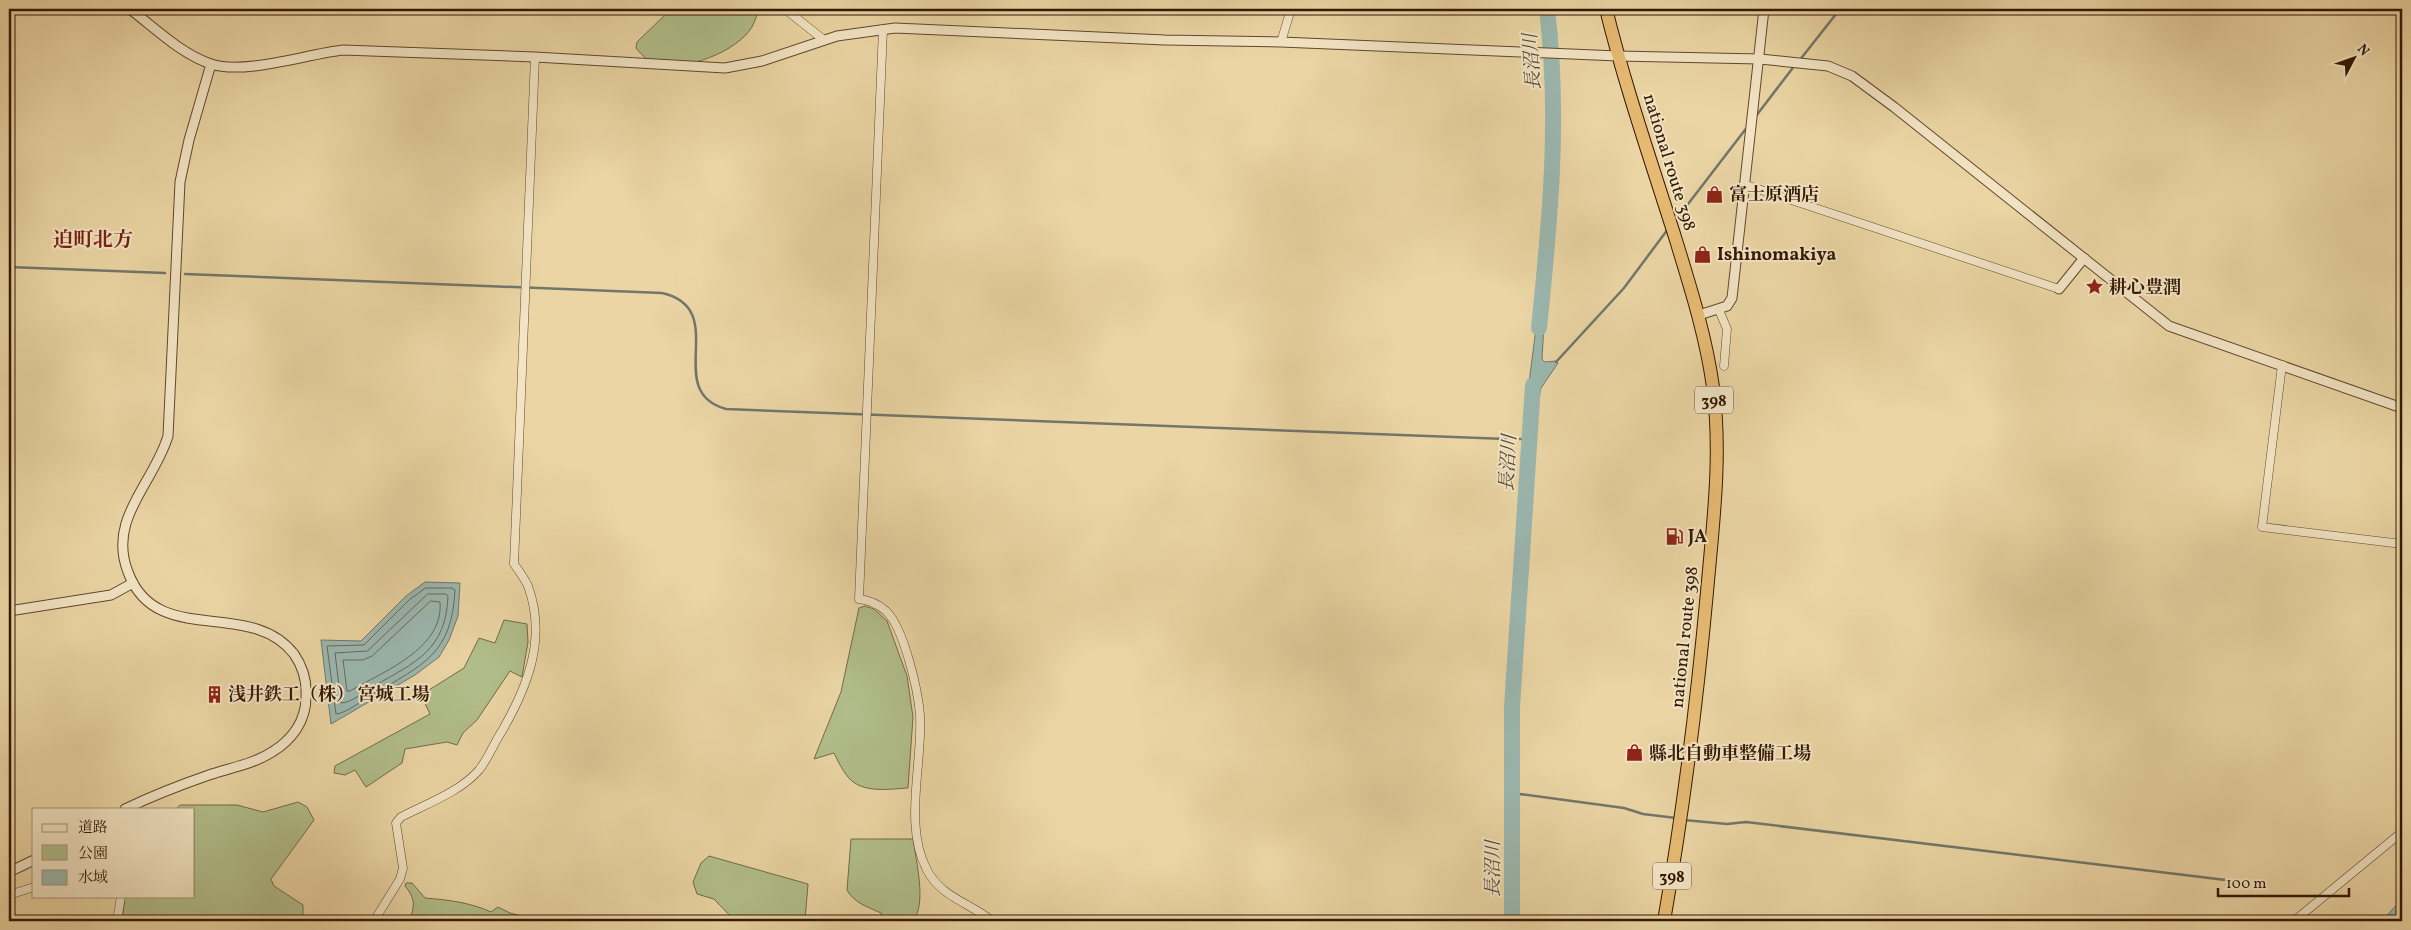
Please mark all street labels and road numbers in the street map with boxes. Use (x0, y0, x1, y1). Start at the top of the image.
street label: national route 398 (1636, 91, 1701, 234)
road number: 398 (1695, 386, 1733, 414)
street label: national route 398 (1666, 565, 1705, 709)
road number: 398 (1653, 862, 1691, 889)

